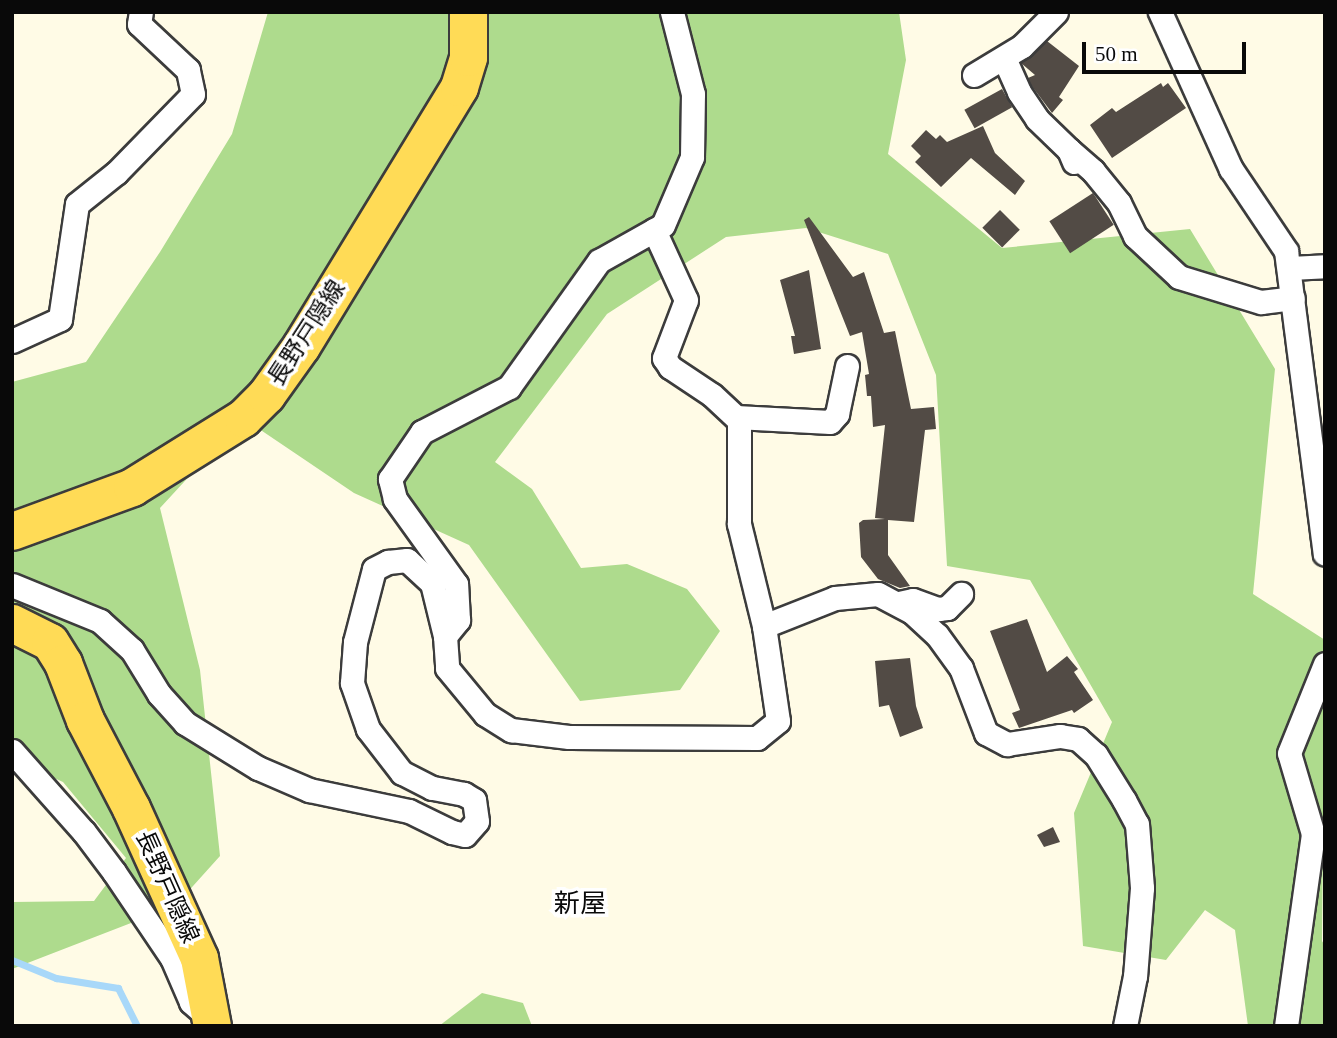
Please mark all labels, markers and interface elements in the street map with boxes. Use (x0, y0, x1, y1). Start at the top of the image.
scale bar (1085, 28, 1250, 72)
text: 50 m (1095, 42, 1138, 66)
street label: 長野戸隠線 (262, 275, 352, 391)
street label: 長野戸隠線 (129, 826, 205, 948)
district label: 新屋 (554, 888, 606, 920)

